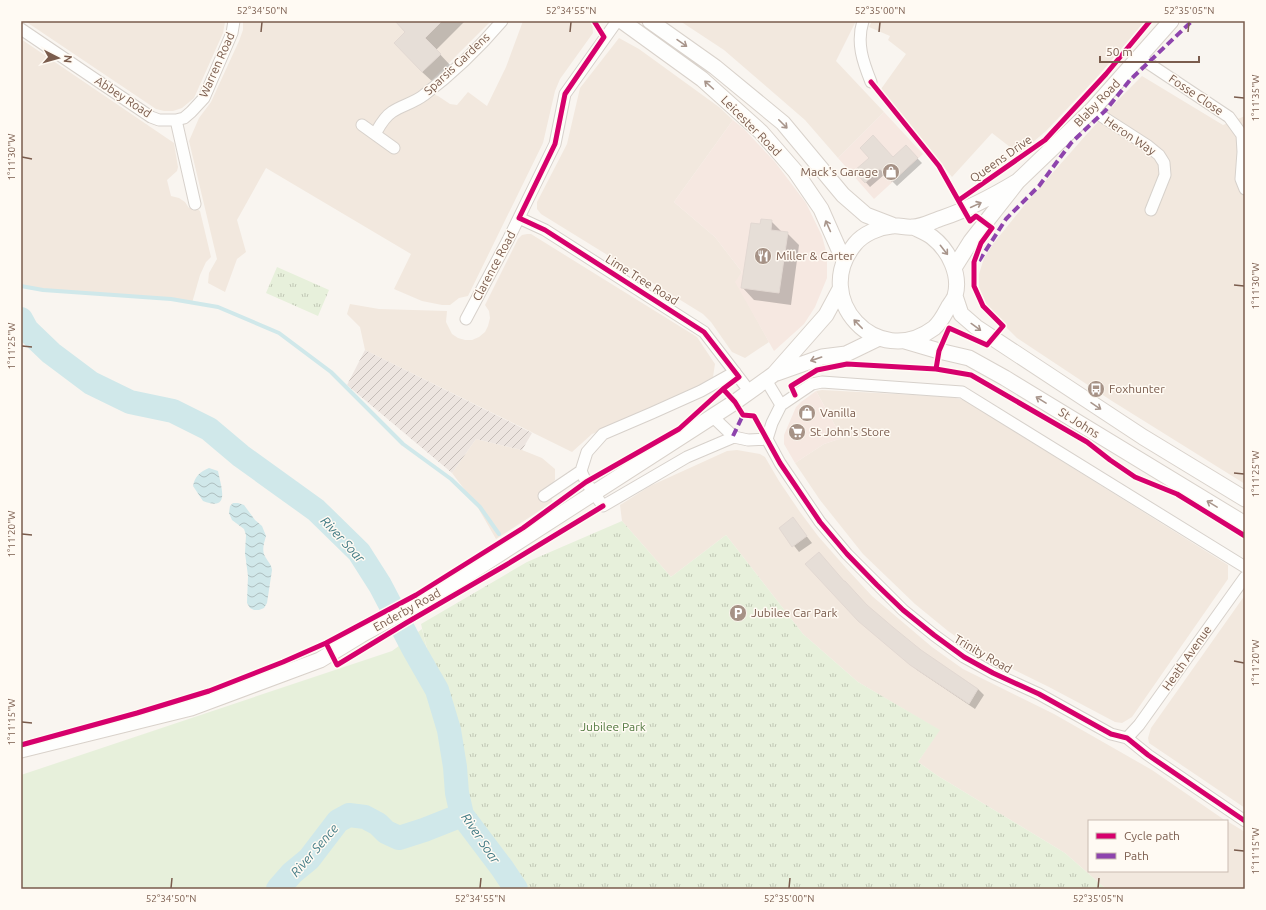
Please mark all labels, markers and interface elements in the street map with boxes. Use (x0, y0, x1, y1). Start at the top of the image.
text: 52°34'50"N (237, 5, 287, 16)
text: 52°34'55"N (546, 5, 596, 16)
text: 52°35'00"N (855, 5, 905, 16)
text: 52°35'05"N (1164, 5, 1214, 16)
street label: Warren Road (196, 30, 237, 99)
street label: Sparsis Gardens (421, 30, 492, 97)
north arrow (38, 38, 78, 78)
scale bar (1100, 38, 1199, 64)
one-way arrow (676, 39, 687, 47)
text: 50 m (1106, 45, 1133, 58)
text: N (62, 54, 74, 64)
street label: Fosse Close (1167, 72, 1226, 117)
street label: Abbey Road (93, 74, 154, 120)
text: 1°11'35"W (1250, 74, 1261, 122)
street label: Blaby Road (1071, 77, 1122, 129)
one-way arrow (704, 80, 714, 90)
street label: Leicester Road (719, 93, 784, 158)
street label: Heron Way (1102, 114, 1159, 158)
one-way arrow (778, 119, 788, 129)
street label: Queens Drive (967, 132, 1034, 185)
text: 1°11'30"W (6, 133, 17, 181)
shop icon: Mack's Garage (881, 162, 901, 182)
place label: Mack's Garage (801, 165, 878, 178)
one-way arrow (970, 201, 982, 208)
one-way arrow (824, 220, 832, 232)
street label: Clarence Road (470, 229, 517, 303)
one-way arrow (940, 245, 948, 256)
restaurant icon: Miller & Carter (753, 246, 773, 266)
place label: Miller & Carter (776, 249, 855, 262)
street label: Lime Tree Road (604, 252, 681, 307)
text: 1°11'30"W (1250, 262, 1261, 310)
one-way arrow (853, 319, 863, 329)
text: 1°11'25"W (6, 322, 17, 370)
one-way arrow (971, 323, 982, 331)
one-way arrow (811, 356, 823, 364)
bus stop icon: Foxhunter (1086, 379, 1106, 399)
place label: Foxhunter (1109, 382, 1165, 395)
one-way arrow (1036, 396, 1047, 404)
one-way arrow (1091, 402, 1102, 410)
shop icon: Vanilla (797, 403, 817, 423)
street label: St Johns (1056, 405, 1102, 440)
place label: Vanilla (820, 406, 856, 419)
supermarket icon: St John's Store (787, 422, 807, 442)
place label: St John's Store (810, 425, 890, 438)
text: 1°11'25"W (1250, 450, 1261, 498)
one-way arrow (1207, 500, 1218, 508)
text: 1°11'20"W (6, 510, 17, 558)
water label: River Soar (318, 513, 368, 566)
street label: Enderby Road (371, 586, 443, 633)
parking icon: Jubilee Car Park (728, 603, 748, 623)
place label: Jubilee Car Park (751, 606, 838, 619)
street label: Heath Avenue (1159, 623, 1214, 693)
street label: Trinity Road (952, 632, 1014, 675)
text: 1°11'20"W (1250, 639, 1261, 687)
text: 1°11'15"W (6, 698, 17, 746)
park label: Jubilee Park (580, 720, 646, 733)
water label: River Soar (459, 810, 503, 867)
legend (1088, 820, 1228, 872)
water label: River Sence (287, 821, 341, 879)
text: 1°11'15"W (1250, 827, 1261, 875)
text: Cycle path (1124, 829, 1180, 842)
text: Path (1124, 849, 1149, 862)
text: 52°34'50"N (146, 893, 196, 904)
text: 52°34'55"N (455, 893, 505, 904)
text: 52°35'00"N (764, 893, 814, 904)
text: 52°35'05"N (1073, 893, 1123, 904)

